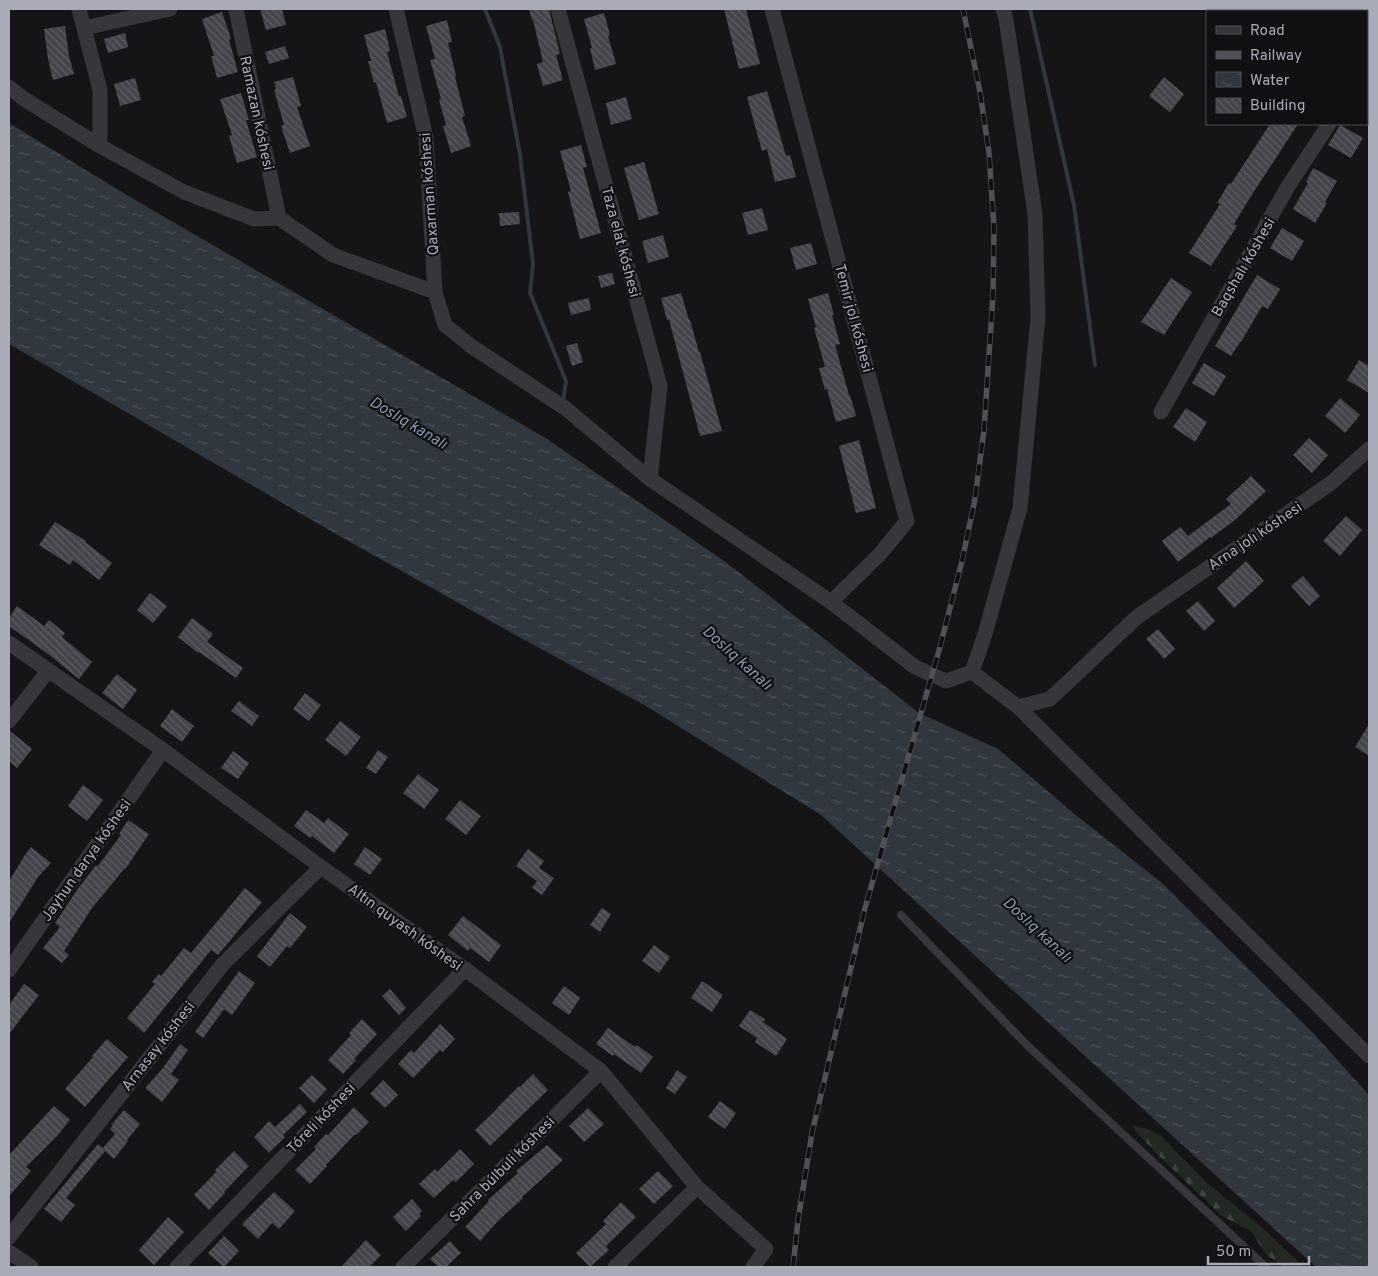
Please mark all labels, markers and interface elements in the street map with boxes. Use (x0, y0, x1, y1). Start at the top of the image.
legend (1206, 10, 1368, 125)
text: Road (1250, 22, 1285, 41)
text: Railway (1250, 47, 1302, 66)
street label: Ramazan kóshesi (234, 54, 277, 172)
text: Water (1250, 72, 1290, 91)
text: Building (1250, 97, 1305, 116)
street label: Qaxarman kóshesi (417, 132, 444, 256)
street label: Taza elat kóshesi (596, 185, 643, 300)
street label: Baqshalı kóshesi (1208, 215, 1280, 321)
street label: Temir jol kóshesi (829, 262, 876, 375)
water label: Doslıq kanalı (365, 393, 451, 455)
street label: Arna jolı kóshesi (1205, 499, 1307, 576)
water label: Doslıq kanalı (698, 622, 777, 696)
street label: Jayhun darya kóshesi (38, 796, 137, 926)
street label: Altın quyash kóshesi (343, 880, 465, 976)
water label: Doslıq kanalı (998, 893, 1076, 968)
street label: Arnasay kóshesi (118, 998, 200, 1096)
street label: Tóreli kóshesi (284, 1080, 360, 1158)
street label: Sahra búlbuli kóshesi (446, 1113, 560, 1227)
scale bar (1208, 1234, 1309, 1266)
text: 50 m (1216, 1243, 1251, 1262)

